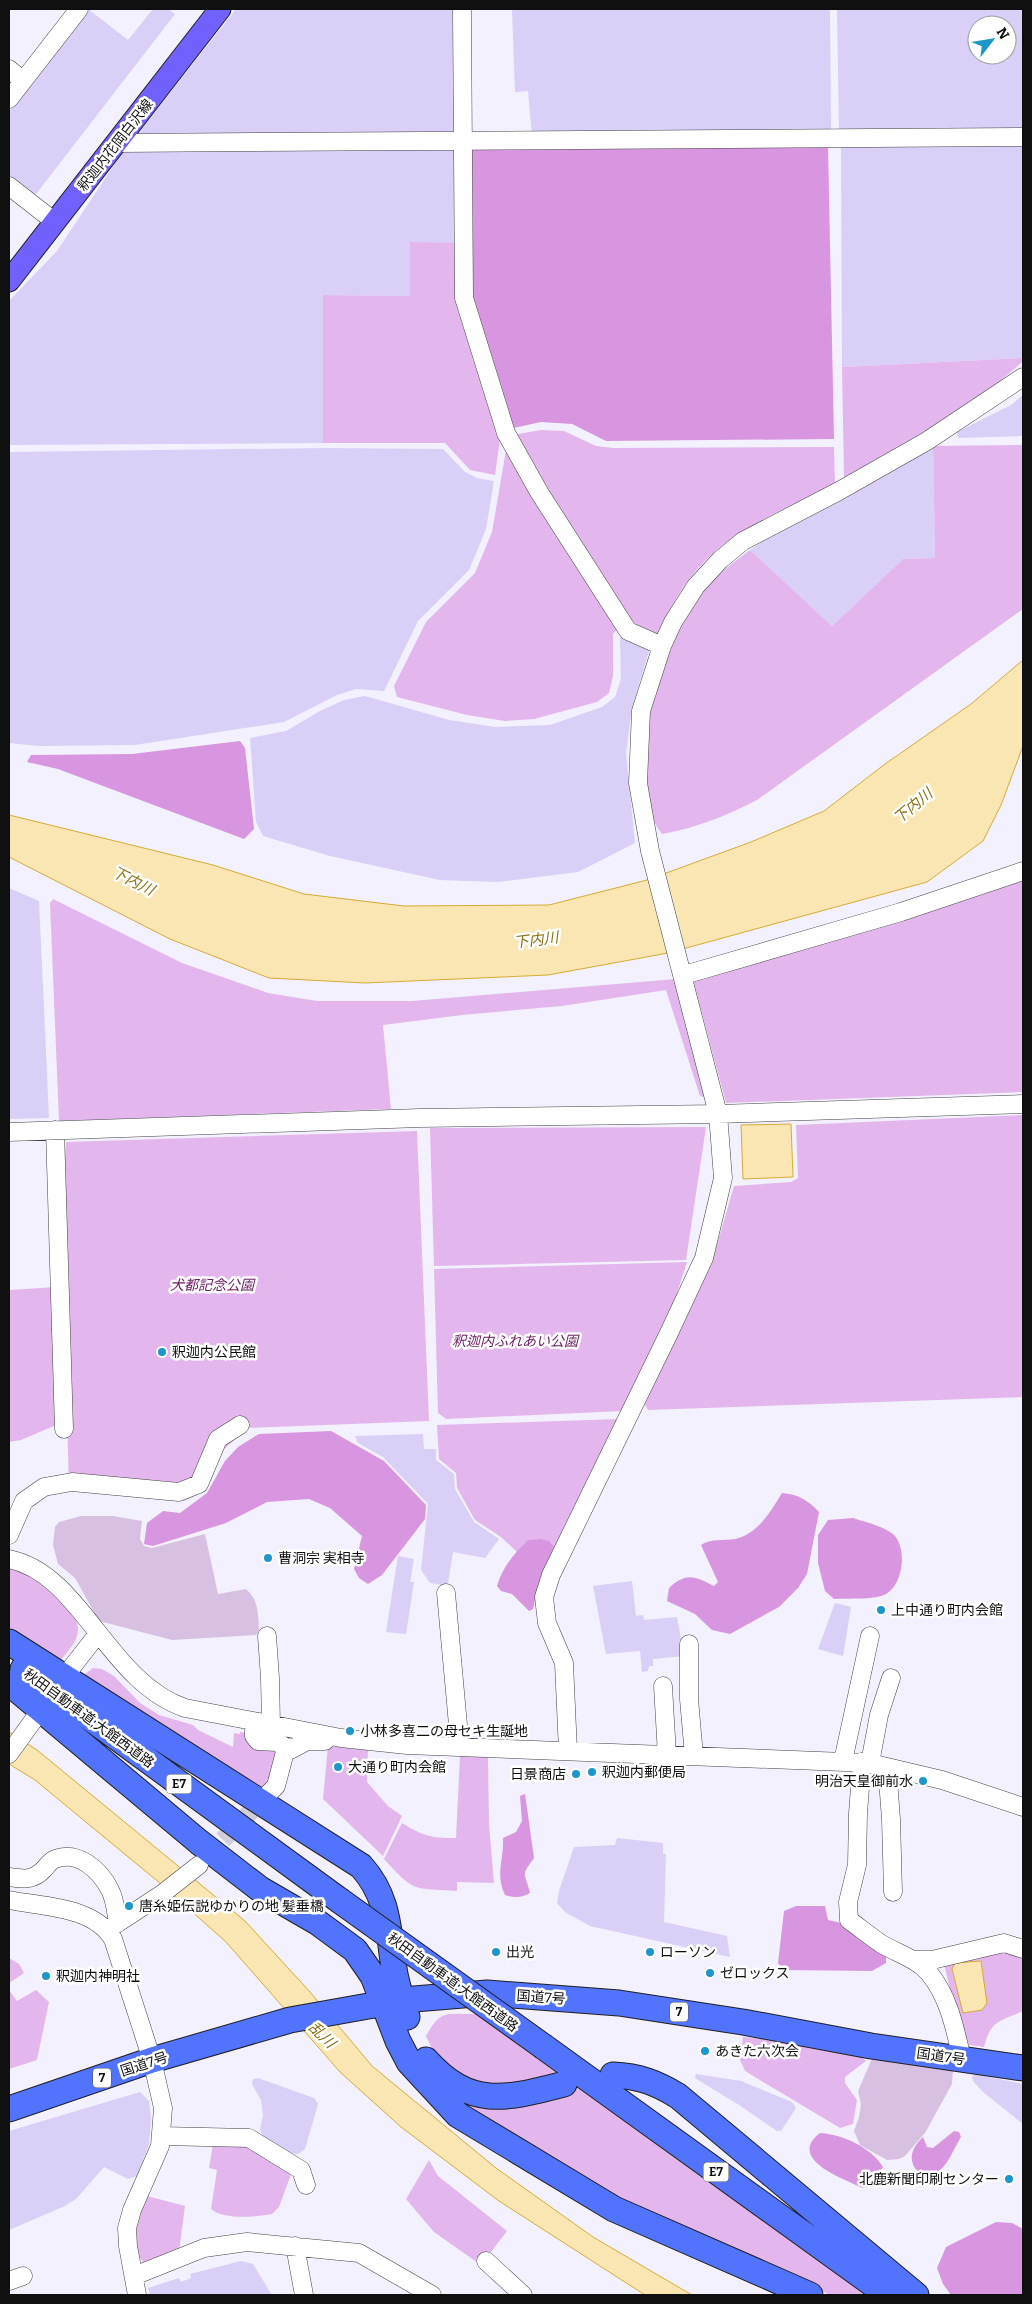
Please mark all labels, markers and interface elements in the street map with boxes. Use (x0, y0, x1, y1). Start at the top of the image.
north arrow (967, 15, 1017, 65)
text: N (993, 25, 1013, 43)
street label: 釈迦内花岡白沢線 (74, 96, 157, 195)
water label: 下内川 (890, 783, 938, 827)
water label: 下内川 (109, 863, 159, 900)
water label: 下内川 (513, 928, 561, 952)
park label: 犬都記念公園 (170, 1277, 256, 1294)
park label: 釈迦内ふれあい公園 (452, 1333, 580, 1350)
place label: 釈迦内公民館 (172, 1344, 256, 1361)
marker: 釈迦内公民館 (156, 1346, 168, 1358)
place label: 曹洞宗 実相寺 (278, 1550, 365, 1567)
marker: 曹洞宗 実相寺 (262, 1552, 274, 1564)
place label: 上中通り町内会館 (891, 1602, 1003, 1619)
marker: 上中通り町内会館 (875, 1604, 887, 1616)
street label: 秋田自動車道;大館西道路 (20, 1665, 157, 1771)
place label: 小林多喜二の母セキ生誕地 (360, 1723, 528, 1740)
marker: 小林多喜二の母セキ生誕地 (344, 1725, 356, 1737)
place label: 大通り町内会館 (348, 1759, 446, 1776)
marker: 大通り町内会館 (332, 1761, 344, 1773)
place label: 釈迦内郵便局 (602, 1764, 686, 1781)
place label: 日景商店 (510, 1766, 566, 1783)
marker: 釈迦内郵便局 (586, 1766, 598, 1778)
marker: 日景商店 (570, 1768, 582, 1780)
place label: 明治天皇御前水 (815, 1773, 913, 1790)
road number: E7 (166, 1775, 192, 1794)
marker: 明治天皇御前水 (917, 1775, 929, 1787)
place label: 唐糸姫伝説ゆかりの地 髪垂橋 (139, 1898, 324, 1915)
marker: 唐糸姫伝説ゆかりの地 髪垂橋 (123, 1900, 135, 1912)
street label: 秋田自動車道;大館西道路 (384, 1929, 521, 2035)
place label: 出光 (506, 1944, 534, 1961)
place label: ローソン (660, 1944, 716, 1961)
marker: 出光 (490, 1946, 502, 1958)
marker: ローソン (644, 1946, 656, 1958)
place label: ゼロックス (720, 1965, 790, 1982)
marker: ゼロックス (704, 1967, 716, 1979)
place label: 釈迦内神明社 (56, 1968, 140, 1985)
marker: 釈迦内神明社 (40, 1970, 52, 1982)
street label: 国道7号 (516, 1987, 566, 2008)
road number: 7 (670, 2002, 688, 2021)
water label: 乱川 (305, 2018, 340, 2053)
place label: あきた六次会 (715, 2043, 799, 2060)
marker: あきた六次会 (699, 2045, 711, 2057)
street label: 国道7号 (915, 2045, 966, 2068)
street label: 国道7号 (118, 2049, 170, 2080)
road number: 7 (93, 2068, 111, 2088)
road number: E7 (704, 2162, 728, 2182)
place label: 北鹿新聞印刷センター (859, 2171, 999, 2188)
marker: 北鹿新聞印刷センター (1003, 2173, 1015, 2185)

